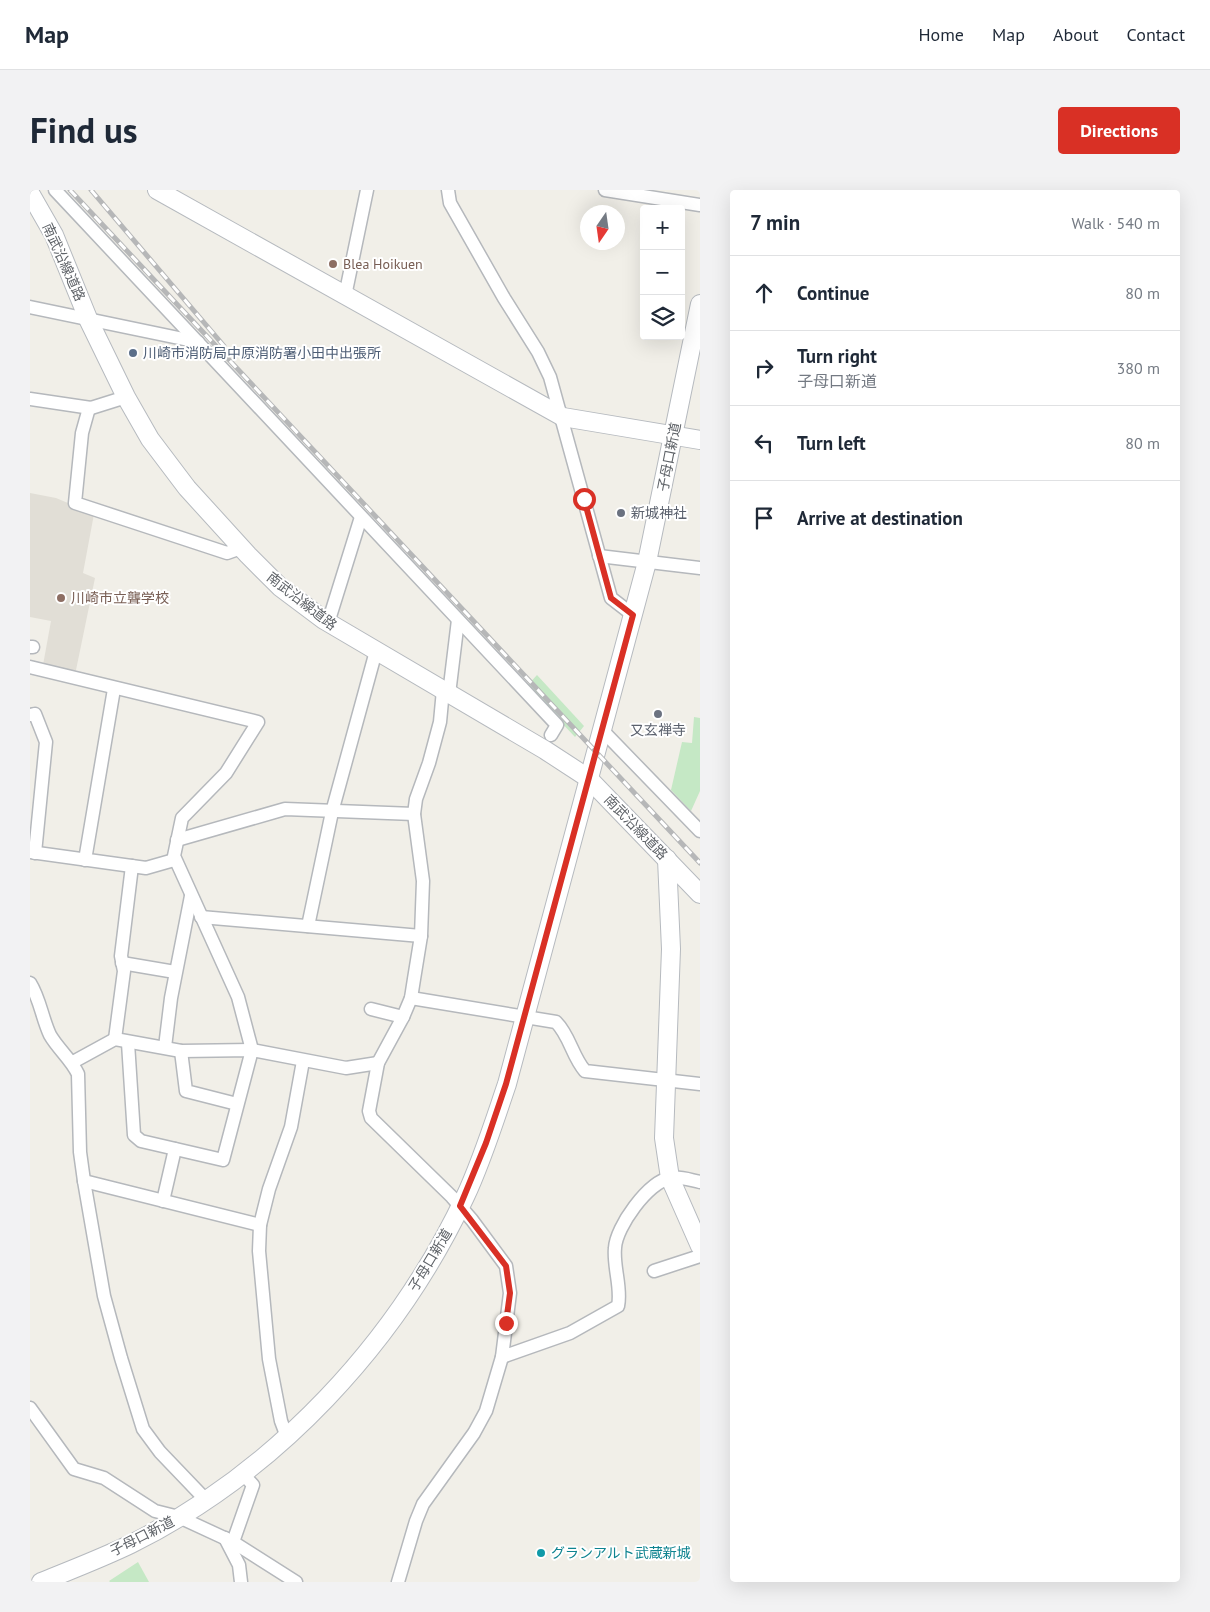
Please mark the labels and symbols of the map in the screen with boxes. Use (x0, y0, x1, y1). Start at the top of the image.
north arrow (580, 205, 625, 250)
street label: 南武沿線道路 (39, 220, 89, 304)
place label: Blea Hoikuen (343, 255, 423, 273)
marker: Blea Hoikuen (327, 258, 339, 270)
place label: 川崎市消防局中原消防署小田中出張所 (143, 344, 381, 362)
marker: 川崎市消防局中原消防署小田中出張所 (127, 347, 139, 359)
street label: 子母口新道 (653, 421, 685, 493)
route start (573, 488, 596, 511)
place label: 新城神社 (631, 504, 687, 522)
marker: 新城神社 (615, 507, 627, 519)
street label: 南武沿線道路 (263, 568, 341, 634)
place label: 川崎市立聾学校 (71, 589, 169, 607)
marker: 川崎市立聾学校 (55, 592, 67, 604)
marker: 又玄禅寺 (652, 708, 664, 720)
place label: 又玄禅寺 (630, 721, 686, 739)
street label: 南武沿線道路 (600, 791, 672, 863)
street label: 子母口新道 (404, 1225, 456, 1295)
route end (495, 1312, 518, 1335)
street label: 子母口新道 (107, 1512, 177, 1560)
place label: グランアルト武蔵新城 (551, 1544, 691, 1562)
marker: グランアルト武蔵新城 (535, 1547, 547, 1559)

